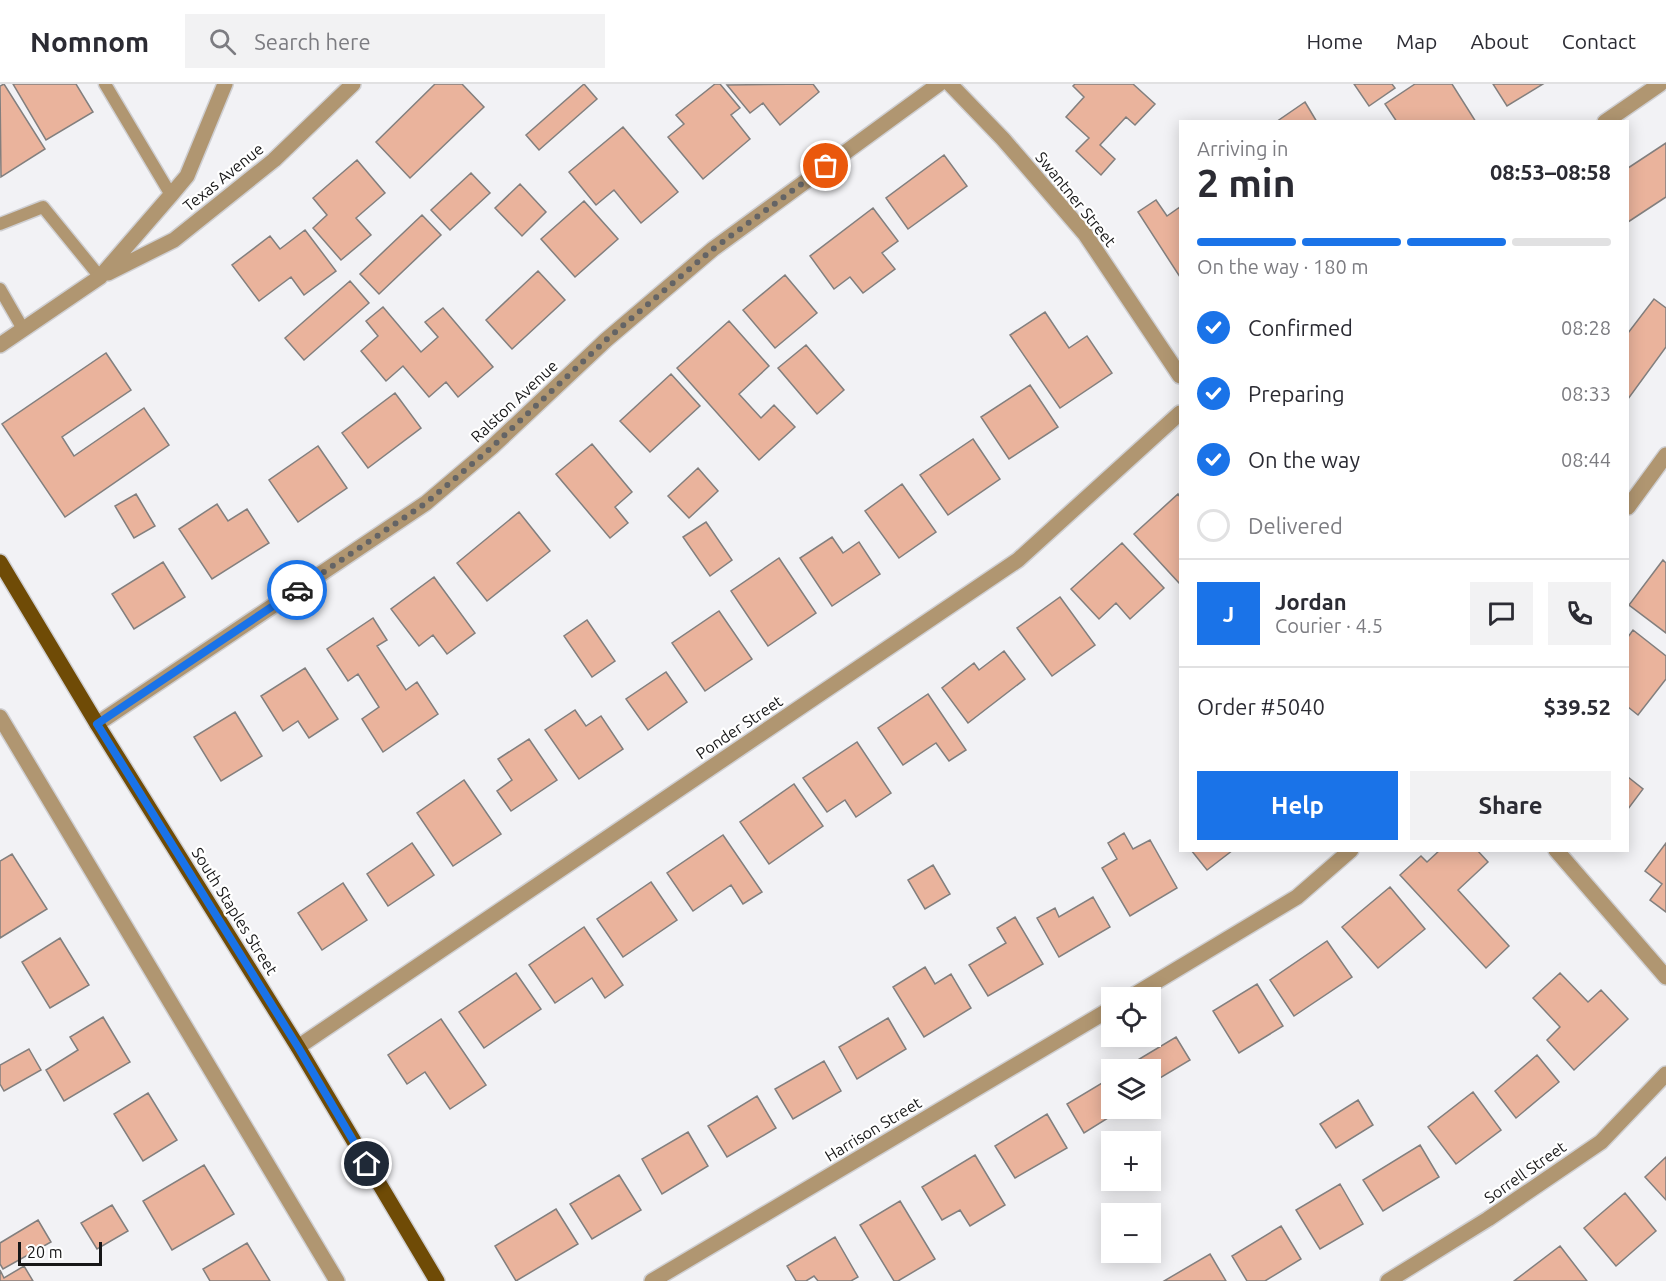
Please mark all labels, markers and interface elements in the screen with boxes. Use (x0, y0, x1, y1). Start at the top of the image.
search box (185, 14, 605, 68)
icon: search (206, 25, 239, 58)
text: Nomnom (30, 26, 149, 57)
text: Search here (254, 29, 371, 54)
text: Home (1306, 29, 1363, 53)
text: Map (1396, 29, 1437, 53)
text: About (1470, 29, 1529, 53)
text: Contact (1562, 29, 1636, 53)
text: Arriving in (1197, 137, 1288, 160)
street label: Texas Avenue (179, 139, 267, 215)
pin (800, 140, 851, 191)
street label: Swantner Street (1032, 148, 1120, 251)
icon: bag (809, 149, 842, 182)
text: 08:53–08:58 (1490, 159, 1611, 184)
text: 2 min (1197, 161, 1296, 204)
text: On the way · 180 m (1197, 255, 1369, 278)
icon: check (1197, 311, 1230, 344)
text: Confirmed (1248, 315, 1353, 340)
text: 08:28 (1561, 316, 1611, 339)
street label: Ralston Avenue (467, 356, 561, 446)
icon: check (1197, 377, 1230, 410)
text: Preparing (1248, 381, 1345, 406)
text: 08:33 (1561, 382, 1611, 405)
icon: check (1197, 443, 1230, 476)
text: On the way (1248, 447, 1360, 472)
text: 08:44 (1561, 448, 1611, 471)
text: Delivered (1248, 513, 1343, 538)
courier (267, 560, 327, 620)
icon: car (281, 574, 314, 607)
button: chat (1470, 582, 1533, 645)
button: phone (1548, 582, 1611, 645)
text: Jordan (1275, 589, 1347, 614)
text: J (1223, 601, 1234, 626)
text: Courier · 4.5 (1275, 614, 1383, 637)
street label: Ponder Street (692, 691, 786, 763)
text: Order #5040 (1197, 694, 1325, 719)
text: $39.52 (1544, 694, 1611, 719)
button: Help (1197, 771, 1398, 840)
button: Share (1410, 771, 1611, 840)
street label: South Staples Street (189, 844, 282, 978)
map controls (1101, 987, 1161, 1263)
button: locate (1101, 987, 1161, 1047)
button: layers (1101, 1059, 1161, 1119)
street label: Harrison Street (822, 1093, 925, 1165)
button: + (1101, 1131, 1161, 1191)
street label: Sorrell Street (1481, 1137, 1570, 1207)
pin (341, 1138, 392, 1189)
icon: home (350, 1147, 383, 1180)
button: − (1101, 1203, 1161, 1263)
scale bar (18, 1239, 102, 1266)
text: 20 m (27, 1243, 63, 1261)

